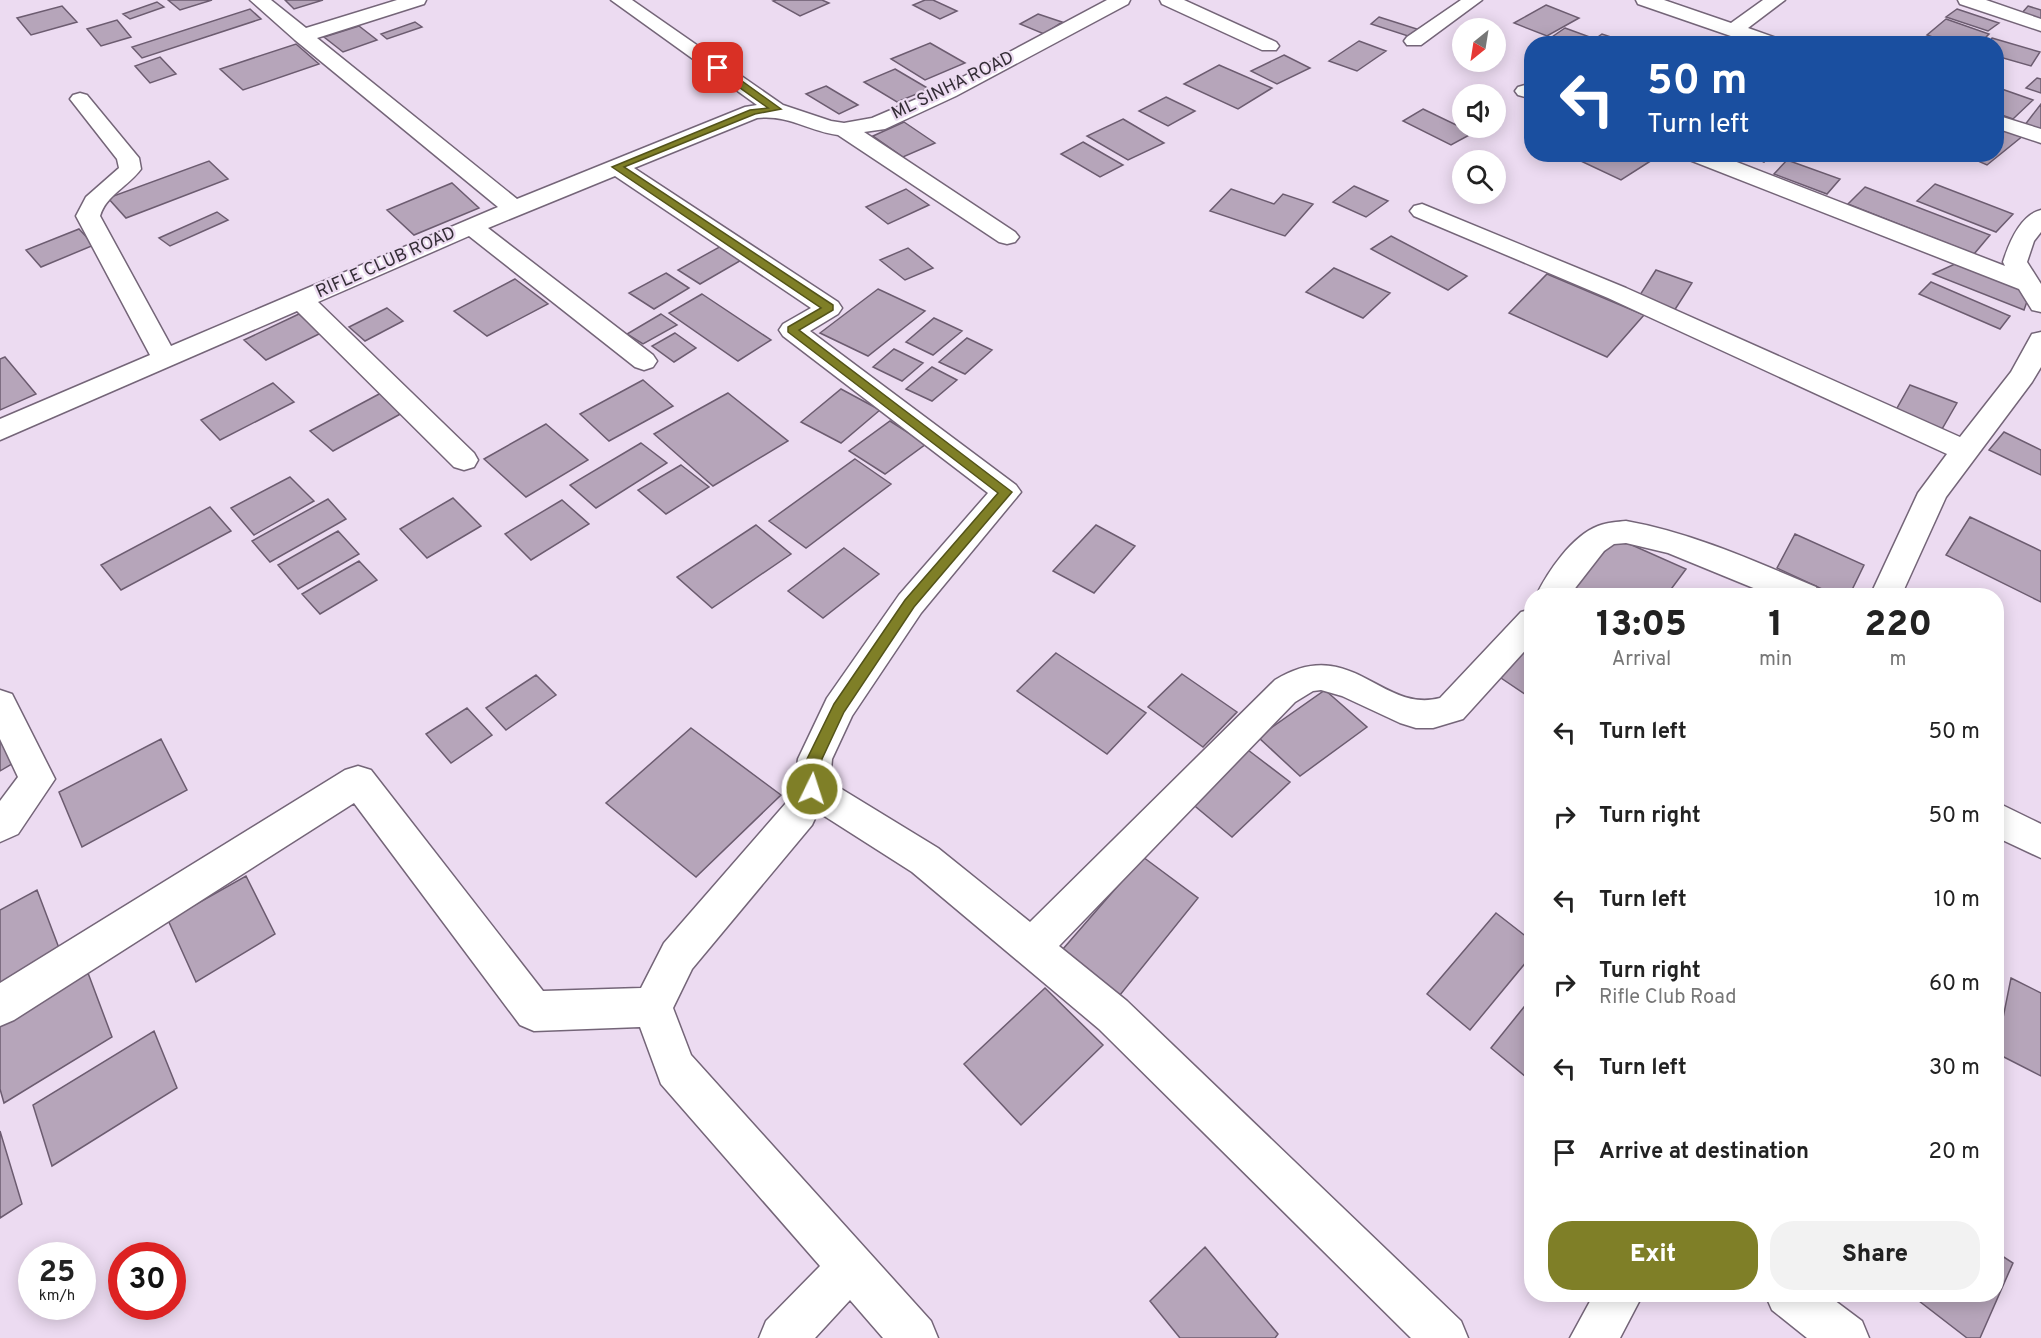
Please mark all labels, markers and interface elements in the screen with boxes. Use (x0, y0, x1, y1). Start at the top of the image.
north arrow (1452, 18, 1506, 72)
map controls (1452, 18, 1506, 204)
pin (692, 42, 743, 93)
street label: ML SINHA ROAD (888, 46, 1018, 126)
icon: arrive (701, 51, 734, 84)
text: 50 m (1647, 56, 1748, 109)
icon: left (1548, 60, 1626, 138)
button: sound (1452, 84, 1506, 138)
text: Turn left (1647, 108, 1749, 142)
button: search (1452, 150, 1506, 204)
street label: RIFLE CLUB ROAD (313, 222, 459, 304)
text: 13:05 (1596, 603, 1687, 649)
text: 1 (1768, 603, 1783, 649)
text: 220 (1864, 603, 1932, 649)
text: Arrival (1612, 647, 1671, 673)
text: min (1759, 647, 1792, 673)
text: m (1890, 647, 1907, 673)
icon: left (1548, 716, 1581, 749)
text: Turn left (1599, 719, 1687, 746)
text: 50 m (1928, 719, 1980, 746)
position arrow (780, 757, 844, 821)
icon: right (1548, 800, 1581, 833)
text: Turn right (1599, 803, 1701, 830)
text: 50 m (1928, 803, 1980, 830)
icon: left (1548, 884, 1581, 917)
text: Turn left (1599, 887, 1687, 914)
text: 10 m (1934, 887, 1980, 914)
text: Turn right (1599, 958, 1701, 985)
icon: right (1548, 968, 1581, 1001)
text: 60 m (1929, 971, 1980, 998)
text: Rifle Club Road (1599, 985, 1736, 1011)
icon: left (1548, 1052, 1581, 1085)
text: Turn left (1599, 1055, 1687, 1082)
text: 30 m (1929, 1055, 1980, 1082)
icon: arrive (1548, 1136, 1581, 1169)
text: Arrive at destination (1599, 1139, 1809, 1166)
text: 20 m (1929, 1139, 1980, 1166)
button: Exit (1548, 1221, 1758, 1290)
button: Share (1770, 1221, 1980, 1290)
speed limit sign: 30 (108, 1242, 186, 1320)
text: 25 (39, 1255, 75, 1292)
text: km/h (39, 1287, 75, 1306)

